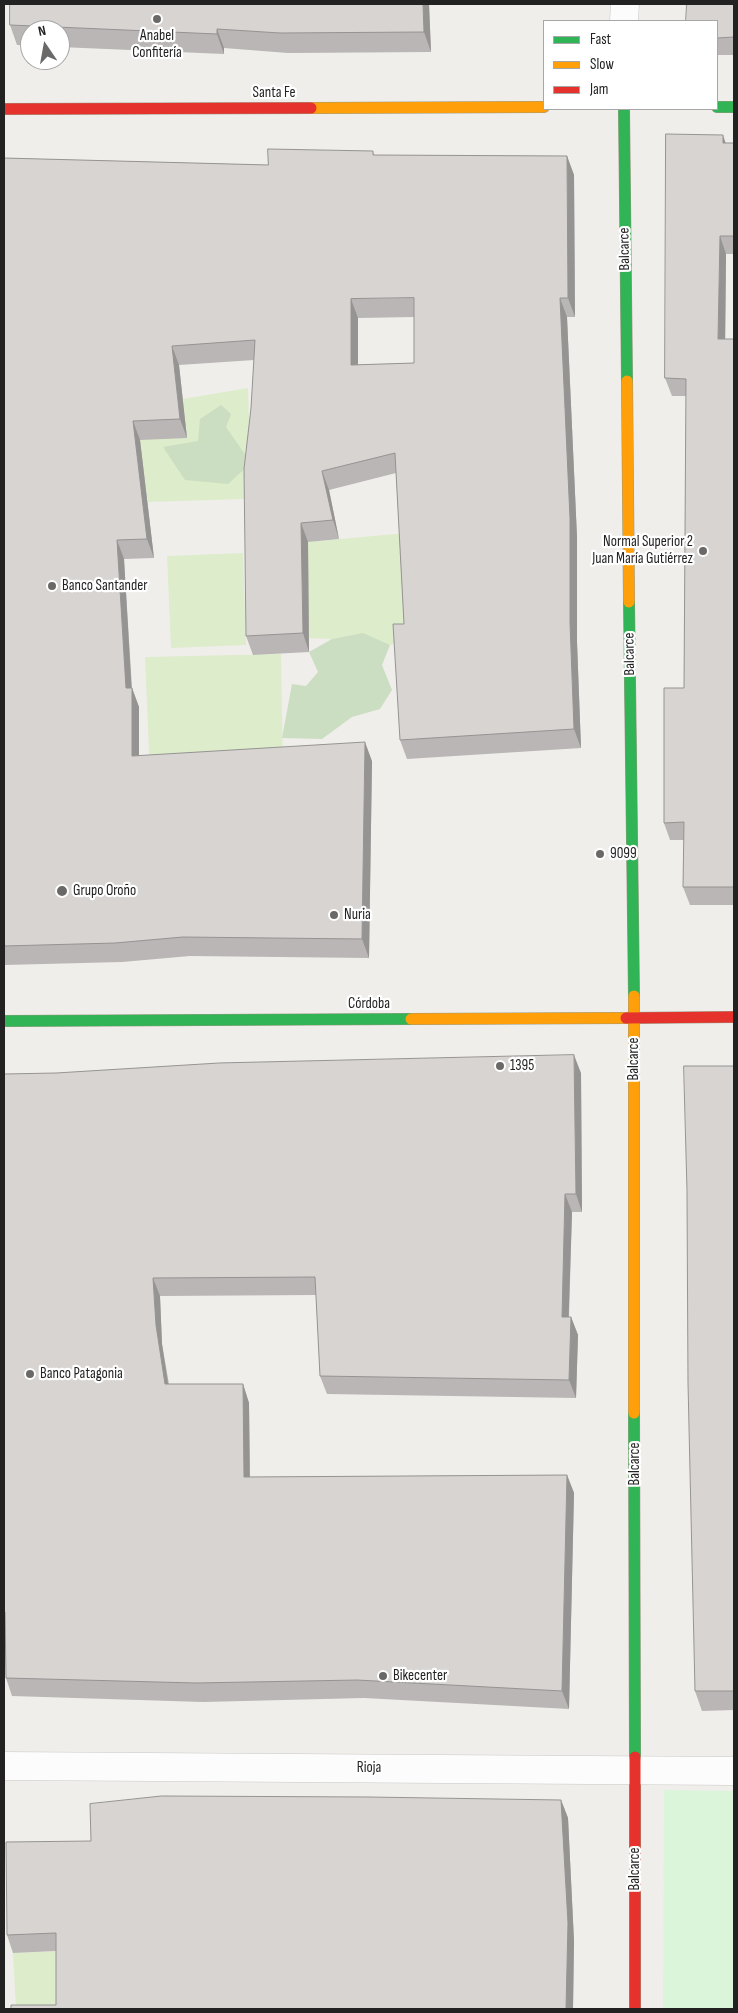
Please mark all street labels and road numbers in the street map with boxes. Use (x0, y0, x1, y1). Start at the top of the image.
street label: Santa Fe (253, 84, 295, 102)
street label: Balcarce (616, 227, 634, 271)
street label: Balcarce (621, 632, 639, 676)
street label: Córdoba (348, 995, 390, 1013)
street label: Balcarce (625, 1038, 643, 1080)
street label: Balcarce (626, 1443, 644, 1485)
street label: Rioja (357, 1759, 381, 1777)
street label: Balcarce (626, 1848, 644, 1890)

